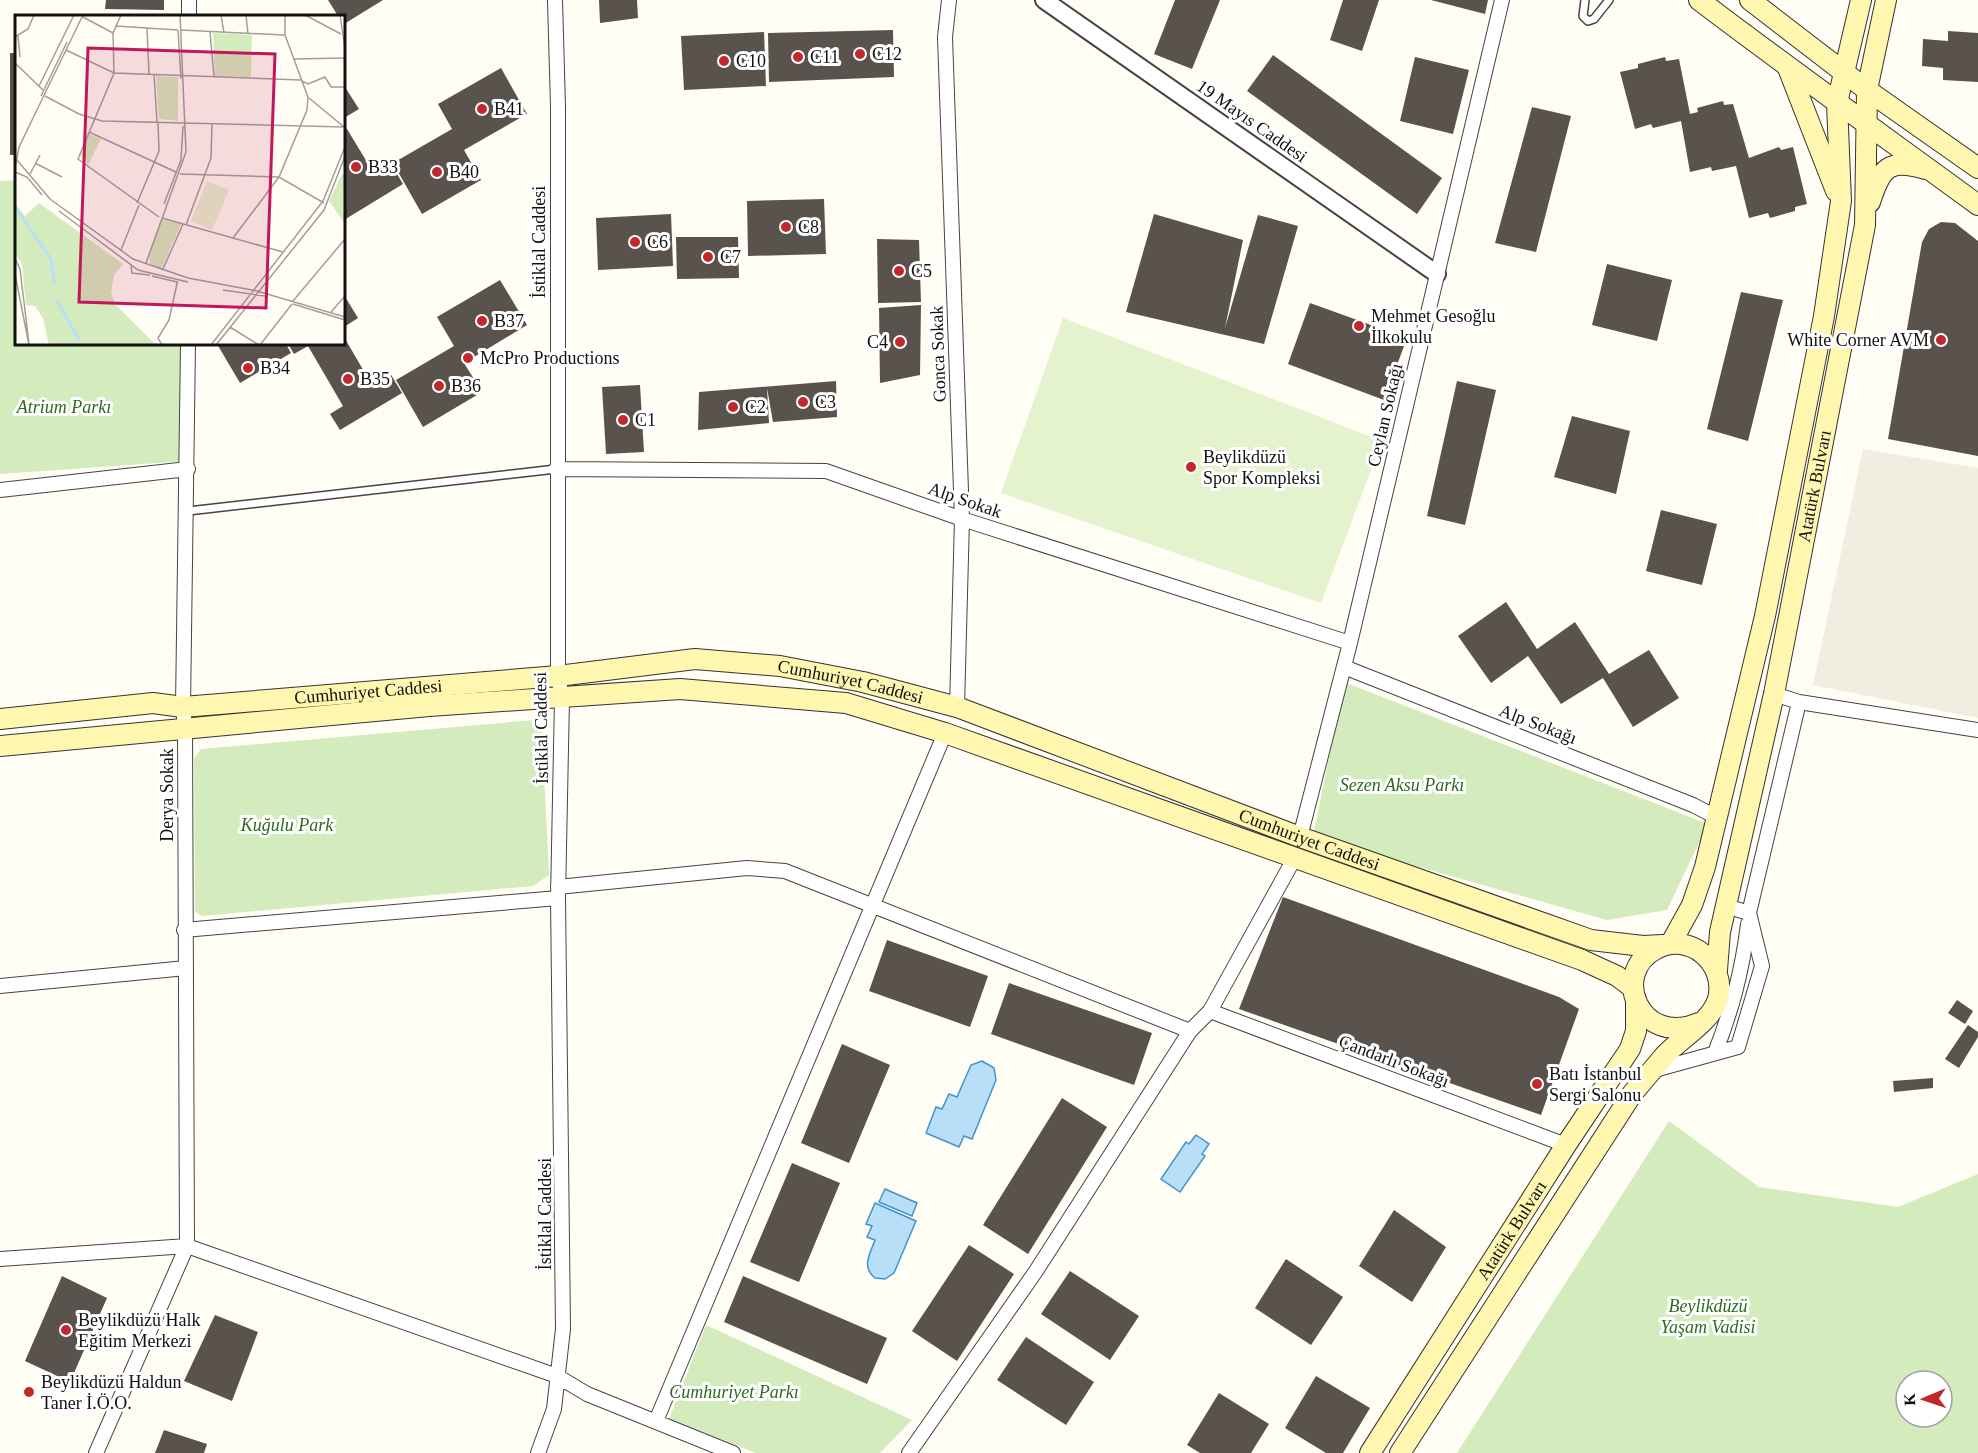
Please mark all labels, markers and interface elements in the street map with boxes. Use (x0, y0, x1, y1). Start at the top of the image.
inset map (15, 15, 345, 345)
place label: C12 (872, 44, 902, 64)
place label: C11 (810, 47, 839, 67)
marker: C12 (853, 47, 867, 61)
marker: C11 (791, 50, 805, 64)
place label: C10 (736, 51, 766, 71)
marker: C10 (717, 54, 731, 68)
street label: 19 Mayıs Caddesi (1193, 76, 1311, 166)
place label: B41 (494, 99, 524, 119)
marker: B41 (475, 102, 489, 116)
place label: B33 (368, 157, 398, 177)
marker: B33 (349, 160, 363, 174)
place label: B40 (449, 162, 479, 182)
marker: B40 (430, 165, 444, 179)
street label: İstiklal Caddesi (529, 186, 549, 298)
place label: C8 (798, 217, 819, 237)
marker: C8 (779, 220, 793, 234)
place label: C6 (647, 232, 668, 252)
marker: C6 (628, 235, 642, 249)
place label: C7 (720, 247, 741, 267)
marker: C7 (701, 250, 715, 264)
place label: C5 (911, 261, 932, 281)
marker: C5 (892, 264, 906, 278)
street label: Gonca Sokak (926, 305, 950, 403)
place label: Mehmet Gesoğlu İlkokulu (1371, 306, 1495, 347)
place label: B37 (494, 311, 524, 331)
marker: B37 (475, 314, 489, 328)
marker: Mehmet Gesoğlu İlkokulu (1352, 319, 1366, 333)
place label: White Corner AVM (1787, 330, 1929, 350)
place label: C4 (867, 332, 888, 352)
marker: White Corner AVM (1934, 333, 1948, 347)
marker: C4 (893, 335, 907, 349)
place label: McPro Productions (480, 348, 620, 368)
marker: McPro Productions (461, 351, 475, 365)
place label: B34 (260, 358, 290, 378)
marker: B34 (241, 361, 255, 375)
street label: Ceylan Sokağı (1363, 361, 1407, 469)
place label: B35 (360, 369, 390, 389)
marker: B35 (341, 372, 355, 386)
place label: B36 (451, 376, 481, 396)
marker: B36 (432, 379, 446, 393)
place label: C3 (815, 392, 836, 412)
marker: C3 (796, 395, 810, 409)
park label: Atrium Parkı (16, 397, 111, 417)
place label: C2 (745, 397, 766, 417)
marker: C2 (726, 400, 740, 414)
place label: C1 (635, 410, 656, 430)
marker: C1 (616, 413, 630, 427)
street label: Atatürk Bulvarı (1794, 428, 1835, 544)
place label: Beylikdüzü Spor Kompleksi (1203, 447, 1321, 488)
marker: Beylikdüzü Spor Kompleksi (1184, 460, 1198, 474)
street label: Alp Sokak (926, 478, 1004, 522)
street label: Cumhuriyet Caddesi (776, 656, 926, 708)
street label: İstiklal Caddesi (530, 672, 552, 784)
street label: Cumhuriyet Caddesi (293, 676, 443, 708)
street label: Alp Sokağı (1496, 700, 1580, 748)
street label: Derya Sokak (157, 748, 177, 842)
park label: Sezen Aksu Parkı (1340, 775, 1464, 795)
street label: Cumhuriyet Caddesi (1236, 805, 1383, 874)
park label: Kuğulu Park (240, 815, 334, 835)
street label: Çandarlı Sokağı (1336, 1031, 1452, 1091)
place label: Batı İstanbul Sergi Salonu (1549, 1064, 1642, 1105)
marker: Batı İstanbul Sergi Salonu (1530, 1077, 1544, 1091)
street label: İstiklal Caddesi (535, 1158, 555, 1270)
street label: Atatürk Bulvarı (1473, 1177, 1551, 1284)
park label: Beylikdüzü Yaşam Vadisi (1661, 1296, 1755, 1337)
place label: Beylikdüzü Halk Eğitim Merkezi (78, 1310, 200, 1351)
marker: Beylikdüzü Halk Eğitim Merkezi (59, 1323, 73, 1337)
north arrow (1894, 1369, 1954, 1429)
place label: Beylikdüzü Haldun Taner İ.Ö.O. (41, 1372, 181, 1413)
park label: Cumhuriyet Parkı (669, 1382, 799, 1402)
marker: Beylikdüzü Haldun Taner İ.Ö.O. (22, 1385, 36, 1399)
text: K (1901, 1392, 1918, 1406)

